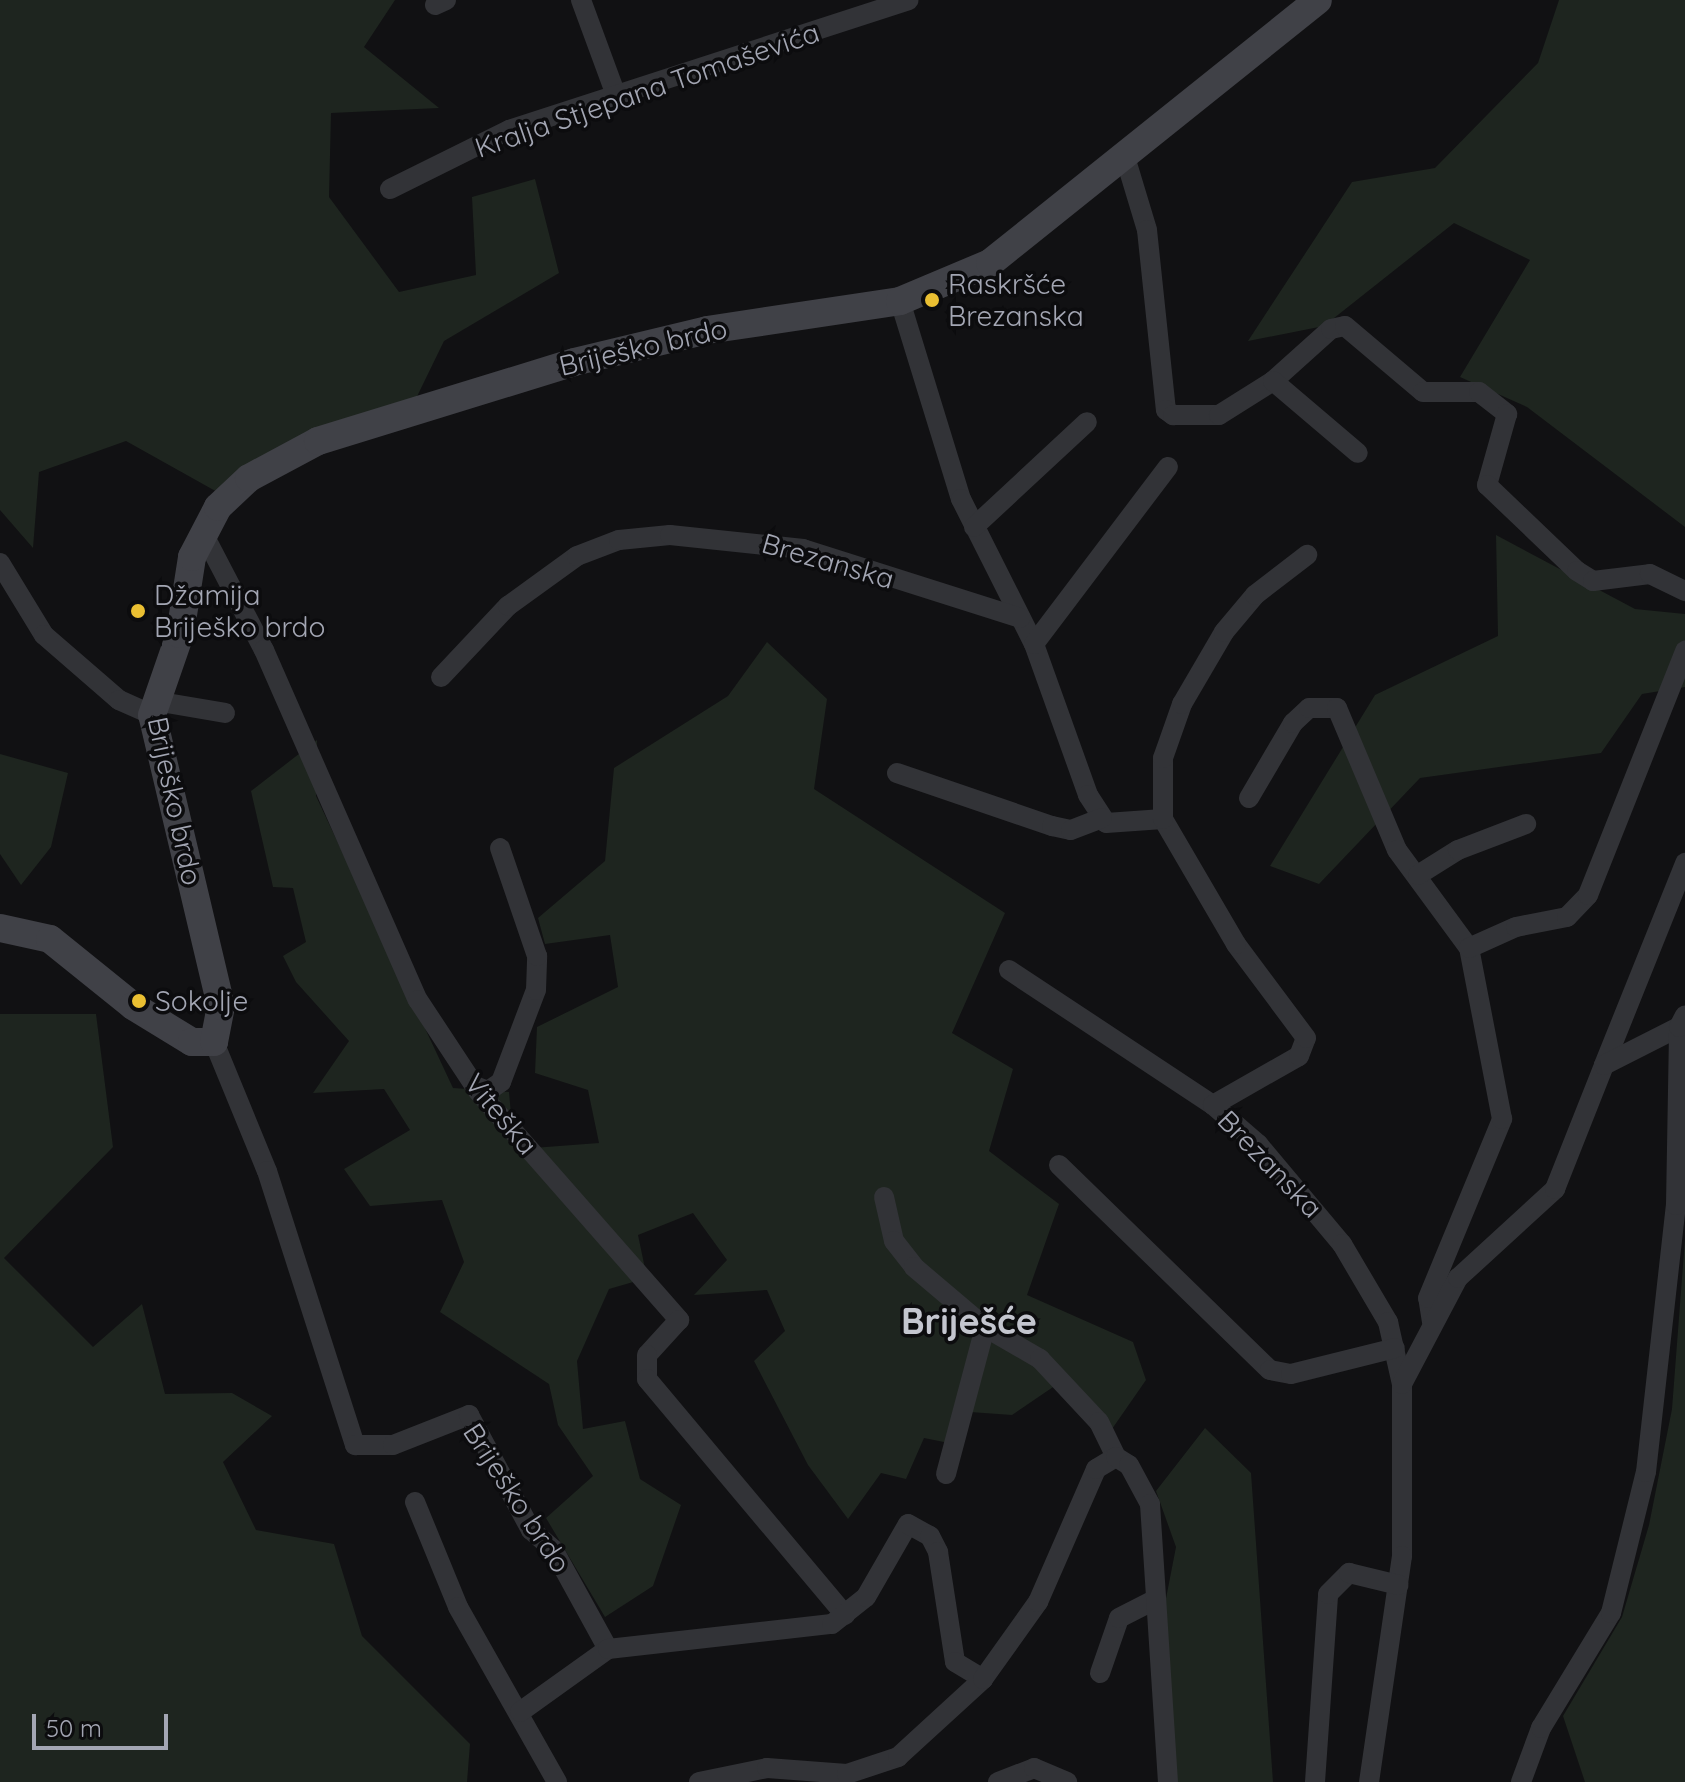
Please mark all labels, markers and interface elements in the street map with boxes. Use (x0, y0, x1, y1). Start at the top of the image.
street label: Kralja Stjepana Tomaševića (471, 15, 823, 165)
place label: Raskršće Brezanska (948, 267, 1084, 333)
marker: Raskršće Brezanska (923, 291, 941, 309)
street label: Briješko brdo (556, 311, 730, 383)
street label: Brezanska (758, 526, 898, 596)
place label: Džamija Briješko brdo (154, 578, 325, 644)
marker: Džamija Briješko brdo (129, 602, 147, 620)
street label: Briješko brdo (141, 714, 209, 888)
place label: Sokolje (155, 984, 248, 1018)
marker: Sokolje (130, 992, 148, 1010)
street label: Viteška (458, 1067, 544, 1161)
street label: Brezanska (1211, 1104, 1329, 1224)
district label: Briješće (901, 1299, 1037, 1343)
street label: Briješko brdo (456, 1417, 578, 1579)
scale bar (36, 1698, 172, 1748)
text: 50 m (46, 1713, 102, 1743)

